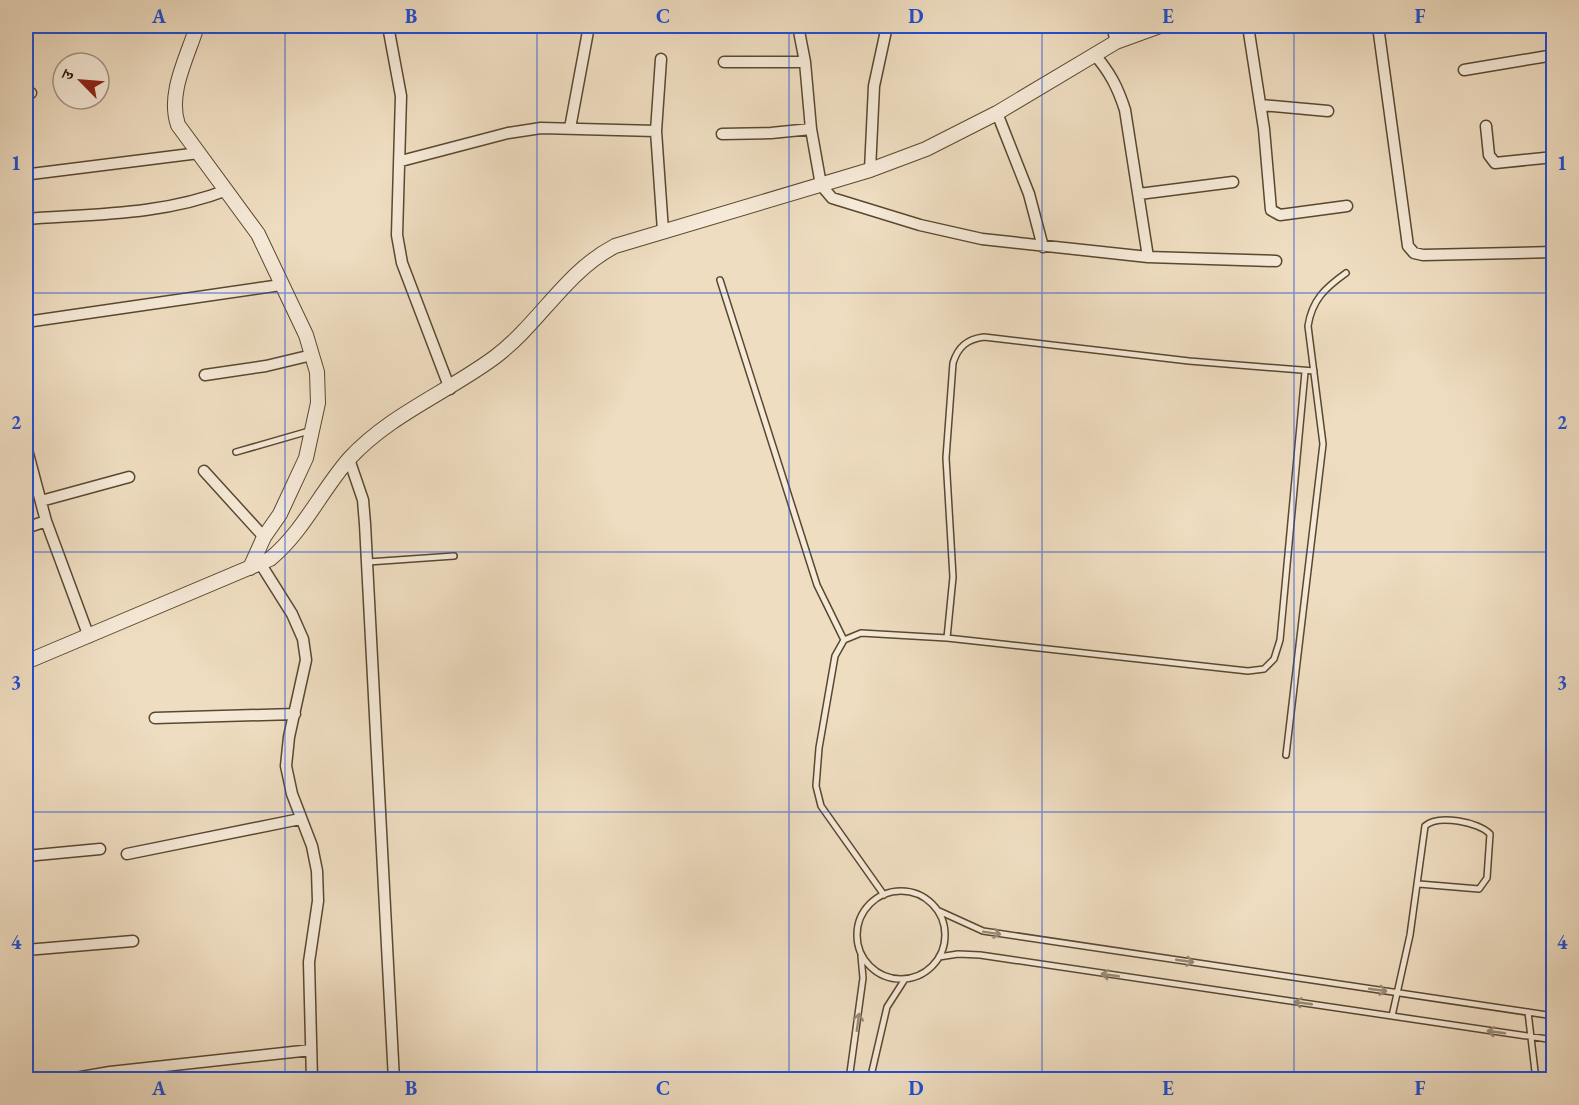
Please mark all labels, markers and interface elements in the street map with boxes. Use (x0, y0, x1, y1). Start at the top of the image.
text: A (151, 3, 167, 29)
text: B (405, 3, 417, 29)
text: C (656, 3, 670, 29)
text: D (908, 3, 924, 29)
text: E (1162, 3, 1174, 29)
text: F (1415, 3, 1426, 29)
north arrow (51, 51, 111, 111)
text: उ (56, 65, 80, 84)
text: 1 (11, 150, 21, 176)
text: 1 (1557, 150, 1567, 176)
text: 2 (11, 409, 22, 435)
text: 2 (1557, 409, 1568, 435)
text: 3 (11, 669, 21, 695)
text: 3 (1557, 669, 1567, 695)
one-way arrow (982, 927, 1002, 938)
text: 4 (11, 929, 22, 955)
text: 4 (1557, 929, 1568, 955)
one-way arrow (1175, 956, 1195, 967)
one-way arrow (1100, 969, 1120, 980)
one-way arrow (1368, 984, 1388, 995)
one-way arrow (1293, 998, 1313, 1009)
one-way arrow (852, 1012, 863, 1032)
one-way arrow (1486, 1026, 1506, 1037)
text: A (151, 1075, 167, 1101)
text: B (405, 1075, 417, 1101)
text: C (656, 1075, 670, 1101)
text: D (908, 1075, 924, 1101)
text: E (1162, 1075, 1174, 1101)
text: F (1415, 1075, 1426, 1101)

